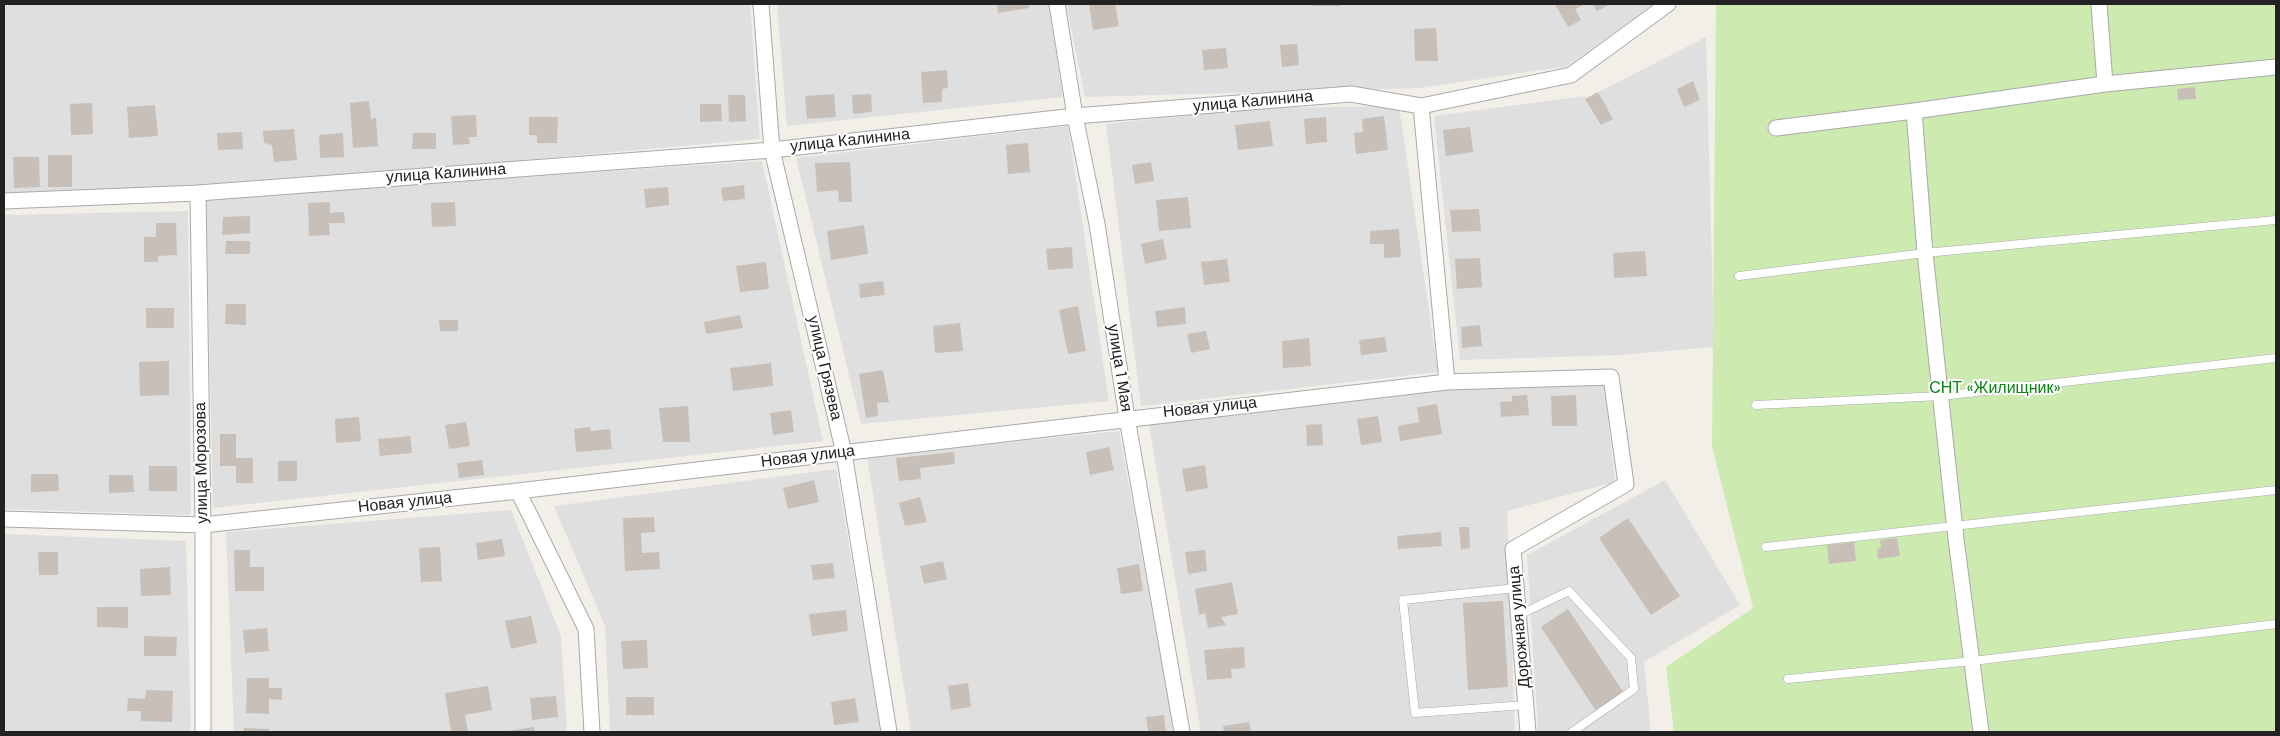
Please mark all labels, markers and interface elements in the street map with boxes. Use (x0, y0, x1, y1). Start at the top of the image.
street label: улица Калинина (1192, 87, 1314, 117)
street label: улица Калинина (789, 125, 911, 157)
street label: улица Калинина (385, 160, 507, 188)
street label: улица Грязева (803, 314, 845, 422)
street label: улица 1 Мая (1103, 323, 1135, 413)
park label: СНТ «Жилищник» (1929, 379, 2061, 399)
street label: Новая улица (1162, 394, 1258, 422)
street label: улица Морозова (191, 402, 213, 524)
street label: Новая улица (760, 442, 856, 472)
street label: Новая улица (357, 489, 453, 517)
street label: Дорожная улица (1505, 565, 1535, 689)

